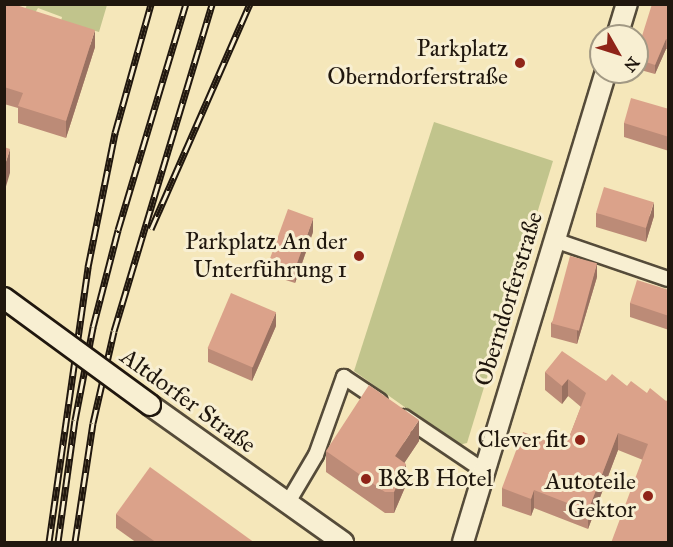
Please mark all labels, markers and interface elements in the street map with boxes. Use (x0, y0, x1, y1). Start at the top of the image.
north arrow (589, 24, 649, 84)
place label: Parkplatz Oberndorferstraße (327, 35, 508, 91)
text: N (620, 53, 643, 76)
marker: Parkplatz Oberndorferstraße (513, 56, 527, 70)
street label: Oberndorferstraße (469, 208, 549, 390)
place label: Parkplatz An der Unterführung 1 (185, 228, 347, 284)
marker: Parkplatz An der Unterführung 1 (352, 249, 366, 263)
street label: Altdorfer Straße (115, 342, 261, 460)
place label: Clever fit (478, 426, 568, 454)
marker: Clever fit (573, 433, 587, 447)
place label: B&B Hotel (378, 465, 493, 493)
place label: Autoteile Gektor (545, 468, 636, 524)
marker: B&B Hotel (359, 472, 373, 486)
marker: Autoteile Gektor (641, 489, 655, 503)

